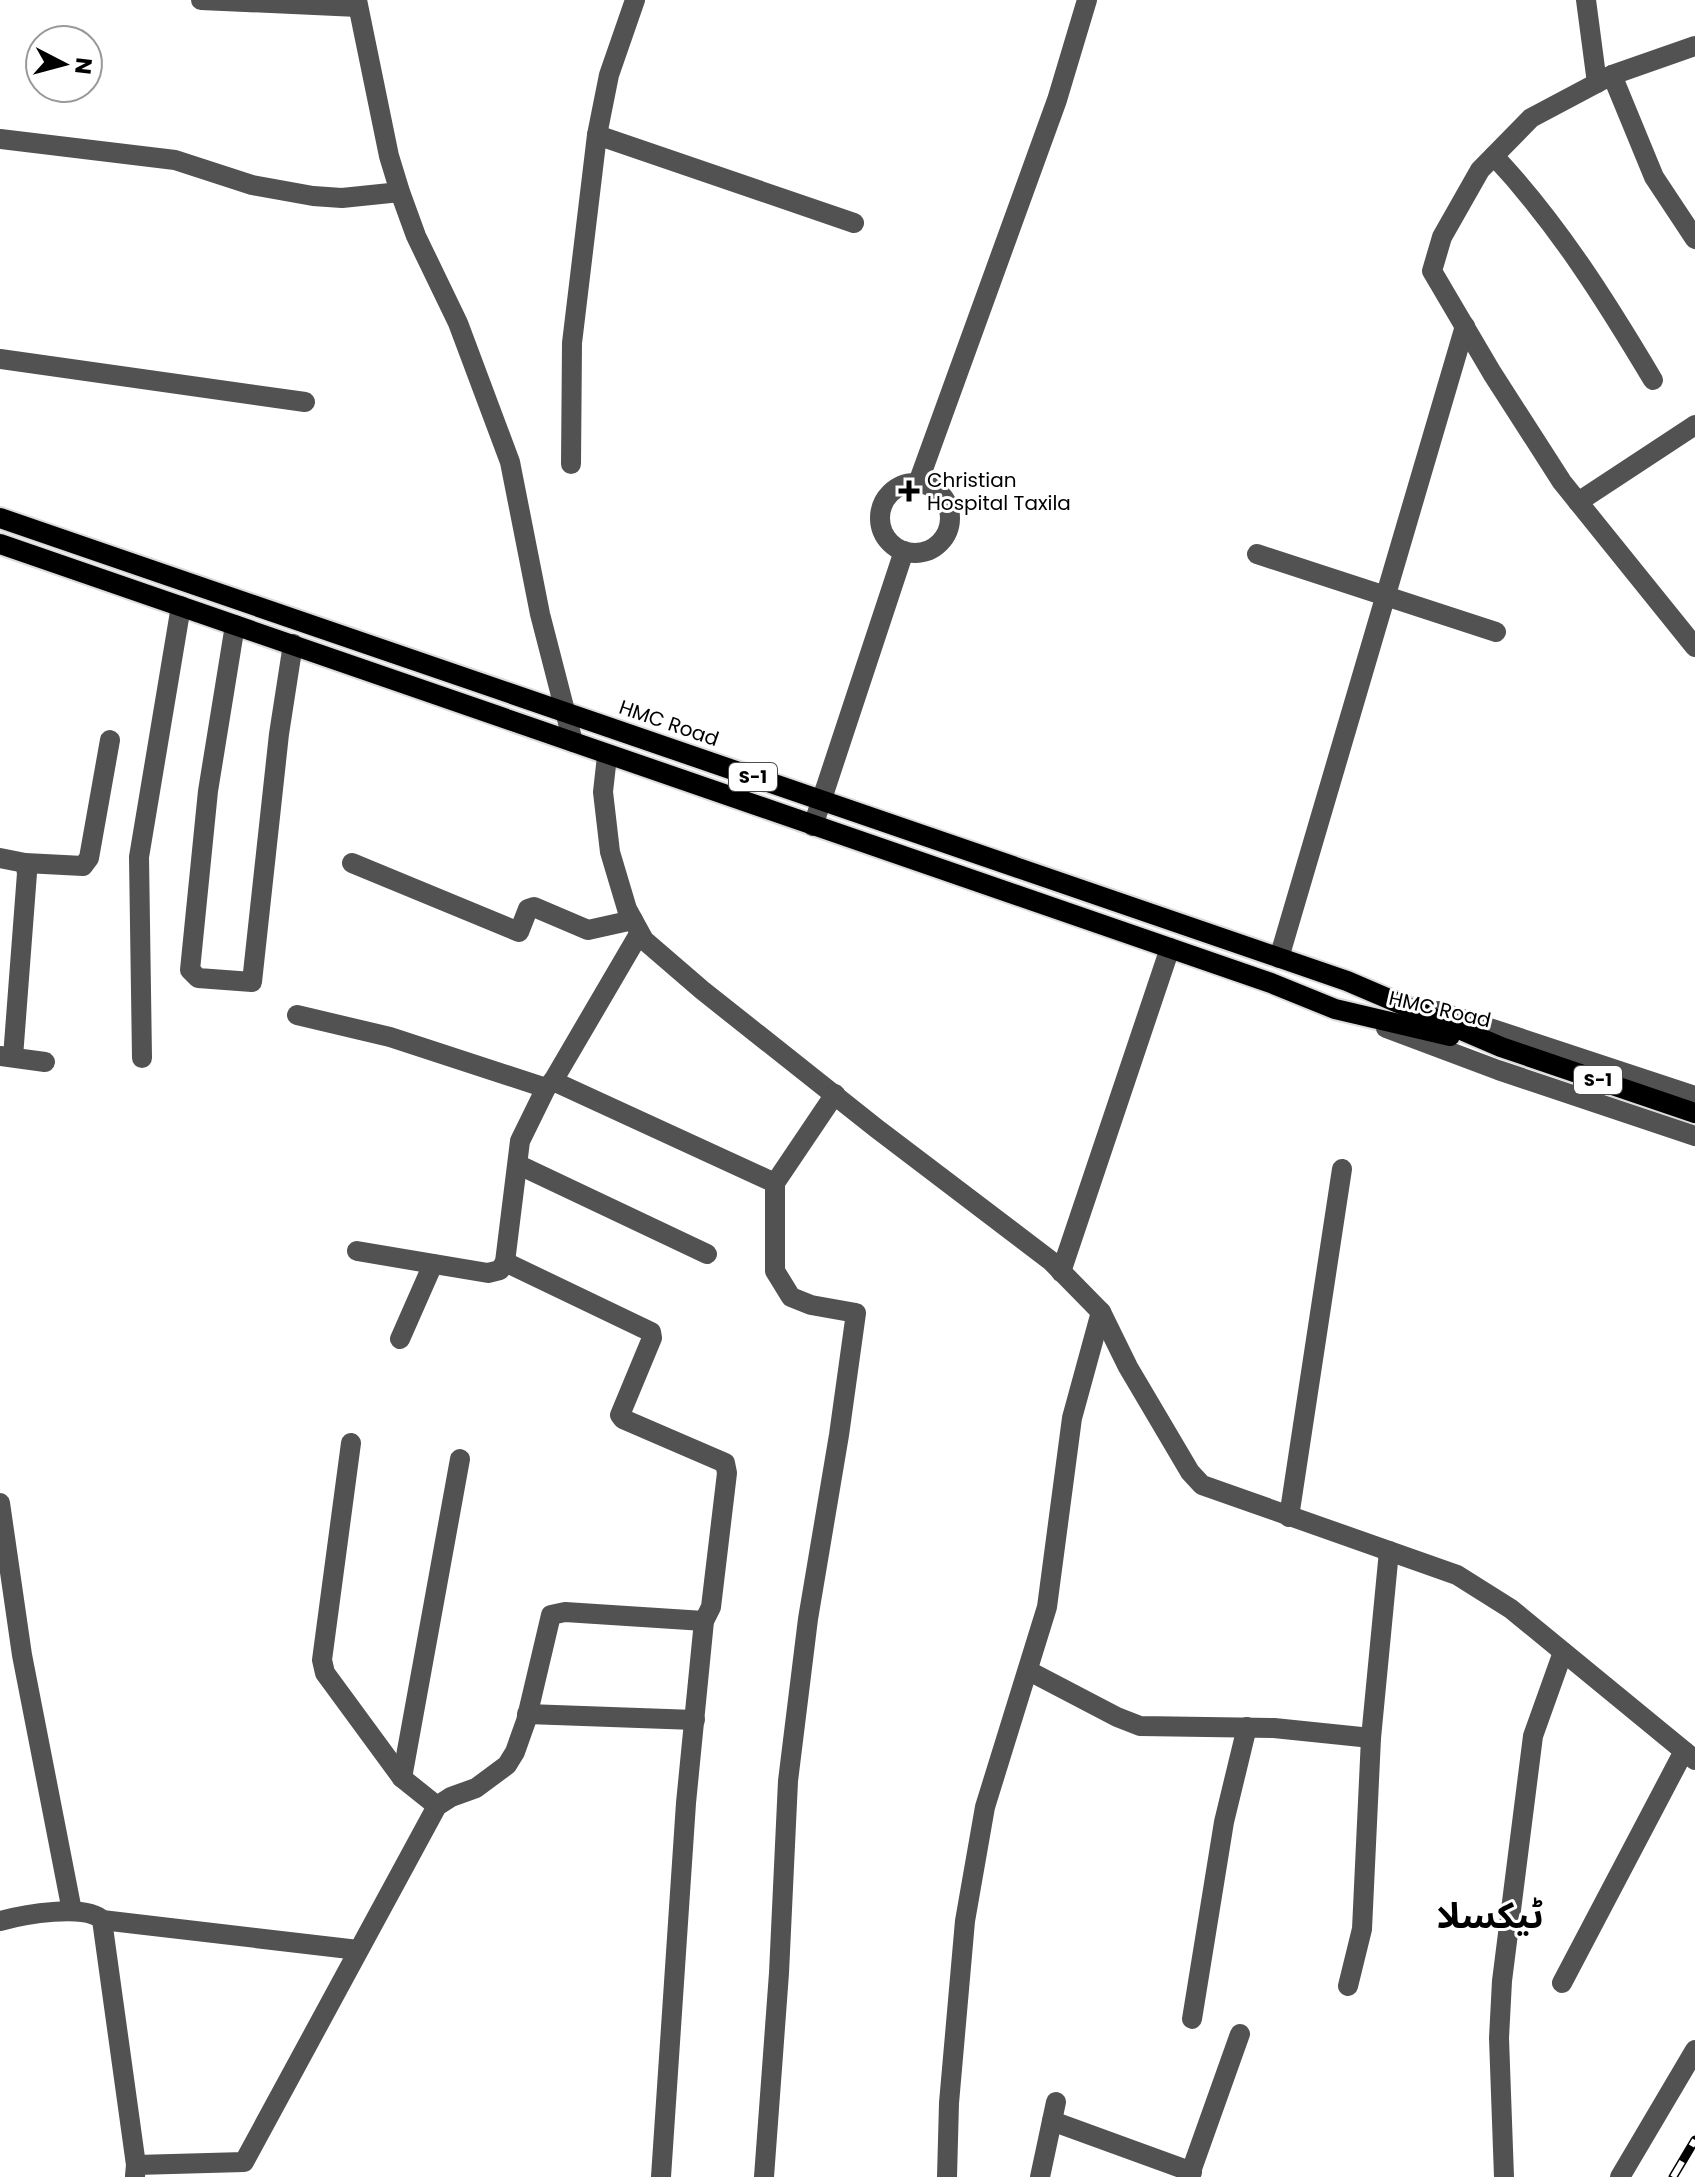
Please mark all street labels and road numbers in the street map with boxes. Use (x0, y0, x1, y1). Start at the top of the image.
street label: HMC Road (615, 693, 723, 753)
road number: S-1 (729, 763, 777, 791)
street label: HMC Road (1386, 984, 1494, 1034)
road number: S-1 (1574, 1066, 1622, 1094)

